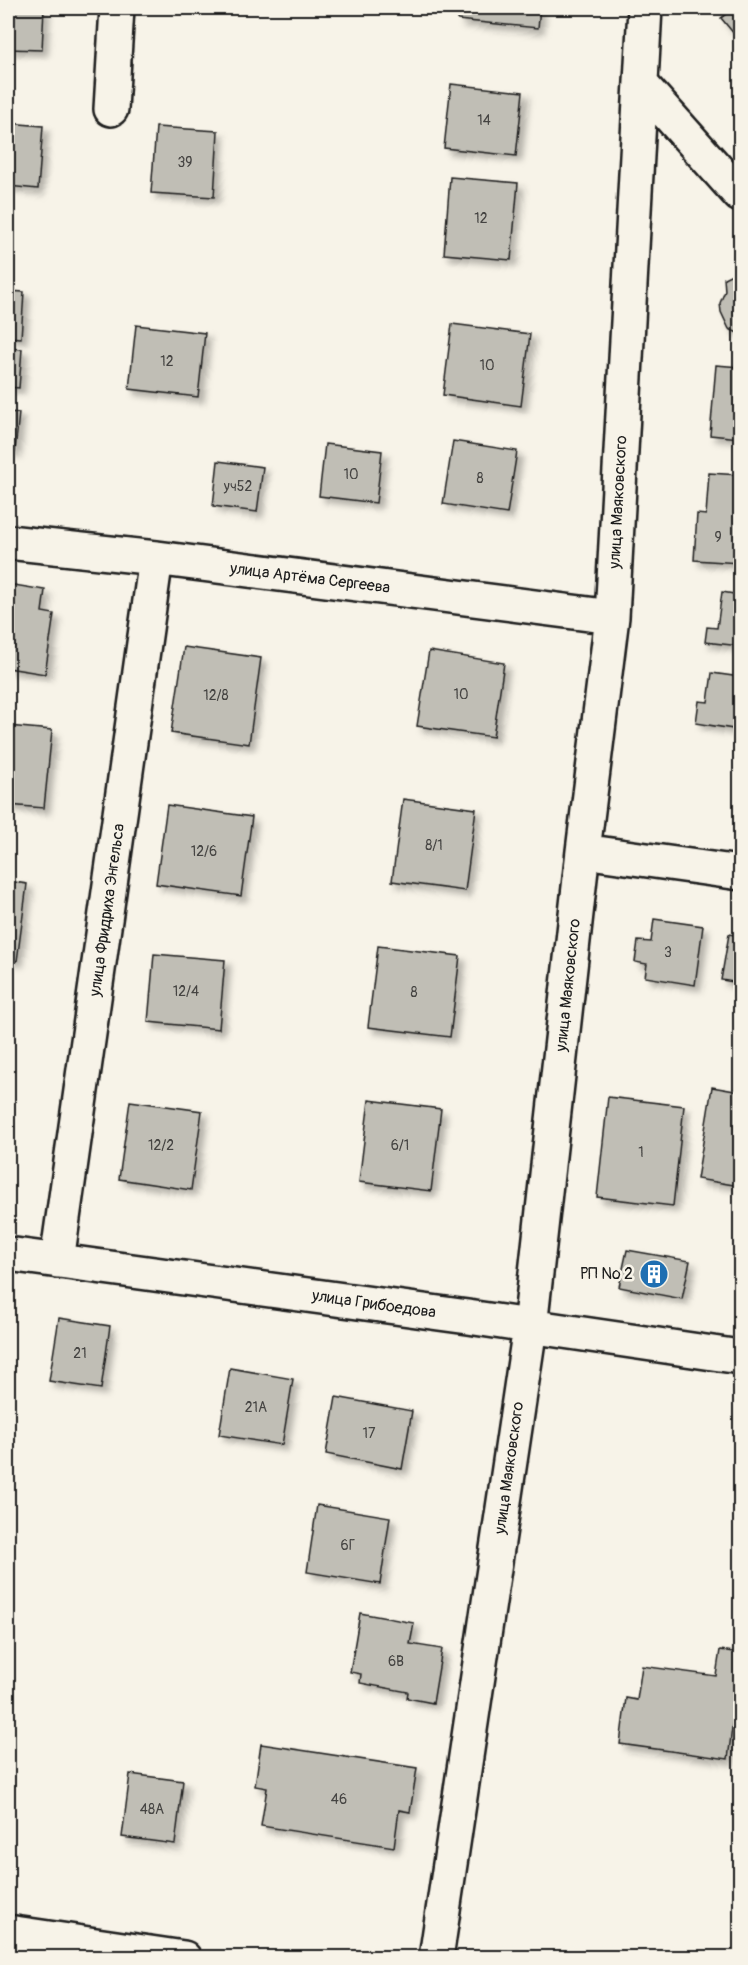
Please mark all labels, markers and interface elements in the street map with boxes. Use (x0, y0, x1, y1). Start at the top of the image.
house number: 14 (477, 112, 491, 129)
house number: 39 (177, 154, 193, 171)
house number: 12 (474, 210, 488, 227)
house number: 12 (160, 353, 174, 370)
house number: 10 (479, 357, 495, 374)
street label: улица Маяковского (604, 434, 632, 570)
house number: 10 (343, 466, 359, 483)
house number: 8 (476, 470, 484, 487)
house number: уч52 (223, 478, 252, 495)
house number: 9 (714, 529, 722, 546)
street label: улица Артёма Сергеева (228, 558, 391, 598)
house number: 10 (453, 686, 469, 703)
house number: 12/8 (203, 687, 229, 704)
street label: улица Фридриха Энгельса (85, 822, 129, 999)
house number: 8/1 (425, 837, 443, 854)
house number: 12/6 (191, 843, 217, 860)
street label: улица Маяковского (551, 917, 585, 1053)
house number: 3 (664, 944, 672, 961)
house number: 12/4 (173, 983, 199, 1000)
house number: 8 (410, 984, 418, 1001)
house number: 12/2 (148, 1137, 174, 1154)
house number: 6/1 (391, 1137, 409, 1154)
house number: 1 (638, 1144, 644, 1161)
building icon: РП № 2 (638, 1258, 670, 1290)
place label: РП № 2 (580, 1264, 633, 1284)
street label: улица Грибоедова (310, 1285, 437, 1323)
house number: 21 (73, 1345, 87, 1362)
house number: 21А (245, 1399, 267, 1416)
street label: улица Маяковского (490, 1400, 528, 1537)
house number: 17 (363, 1425, 376, 1442)
house number: 6Г (341, 1537, 355, 1554)
house number: 6В (388, 1653, 404, 1670)
house number: 46 (331, 1791, 347, 1808)
house number: 48А (140, 1801, 164, 1818)

